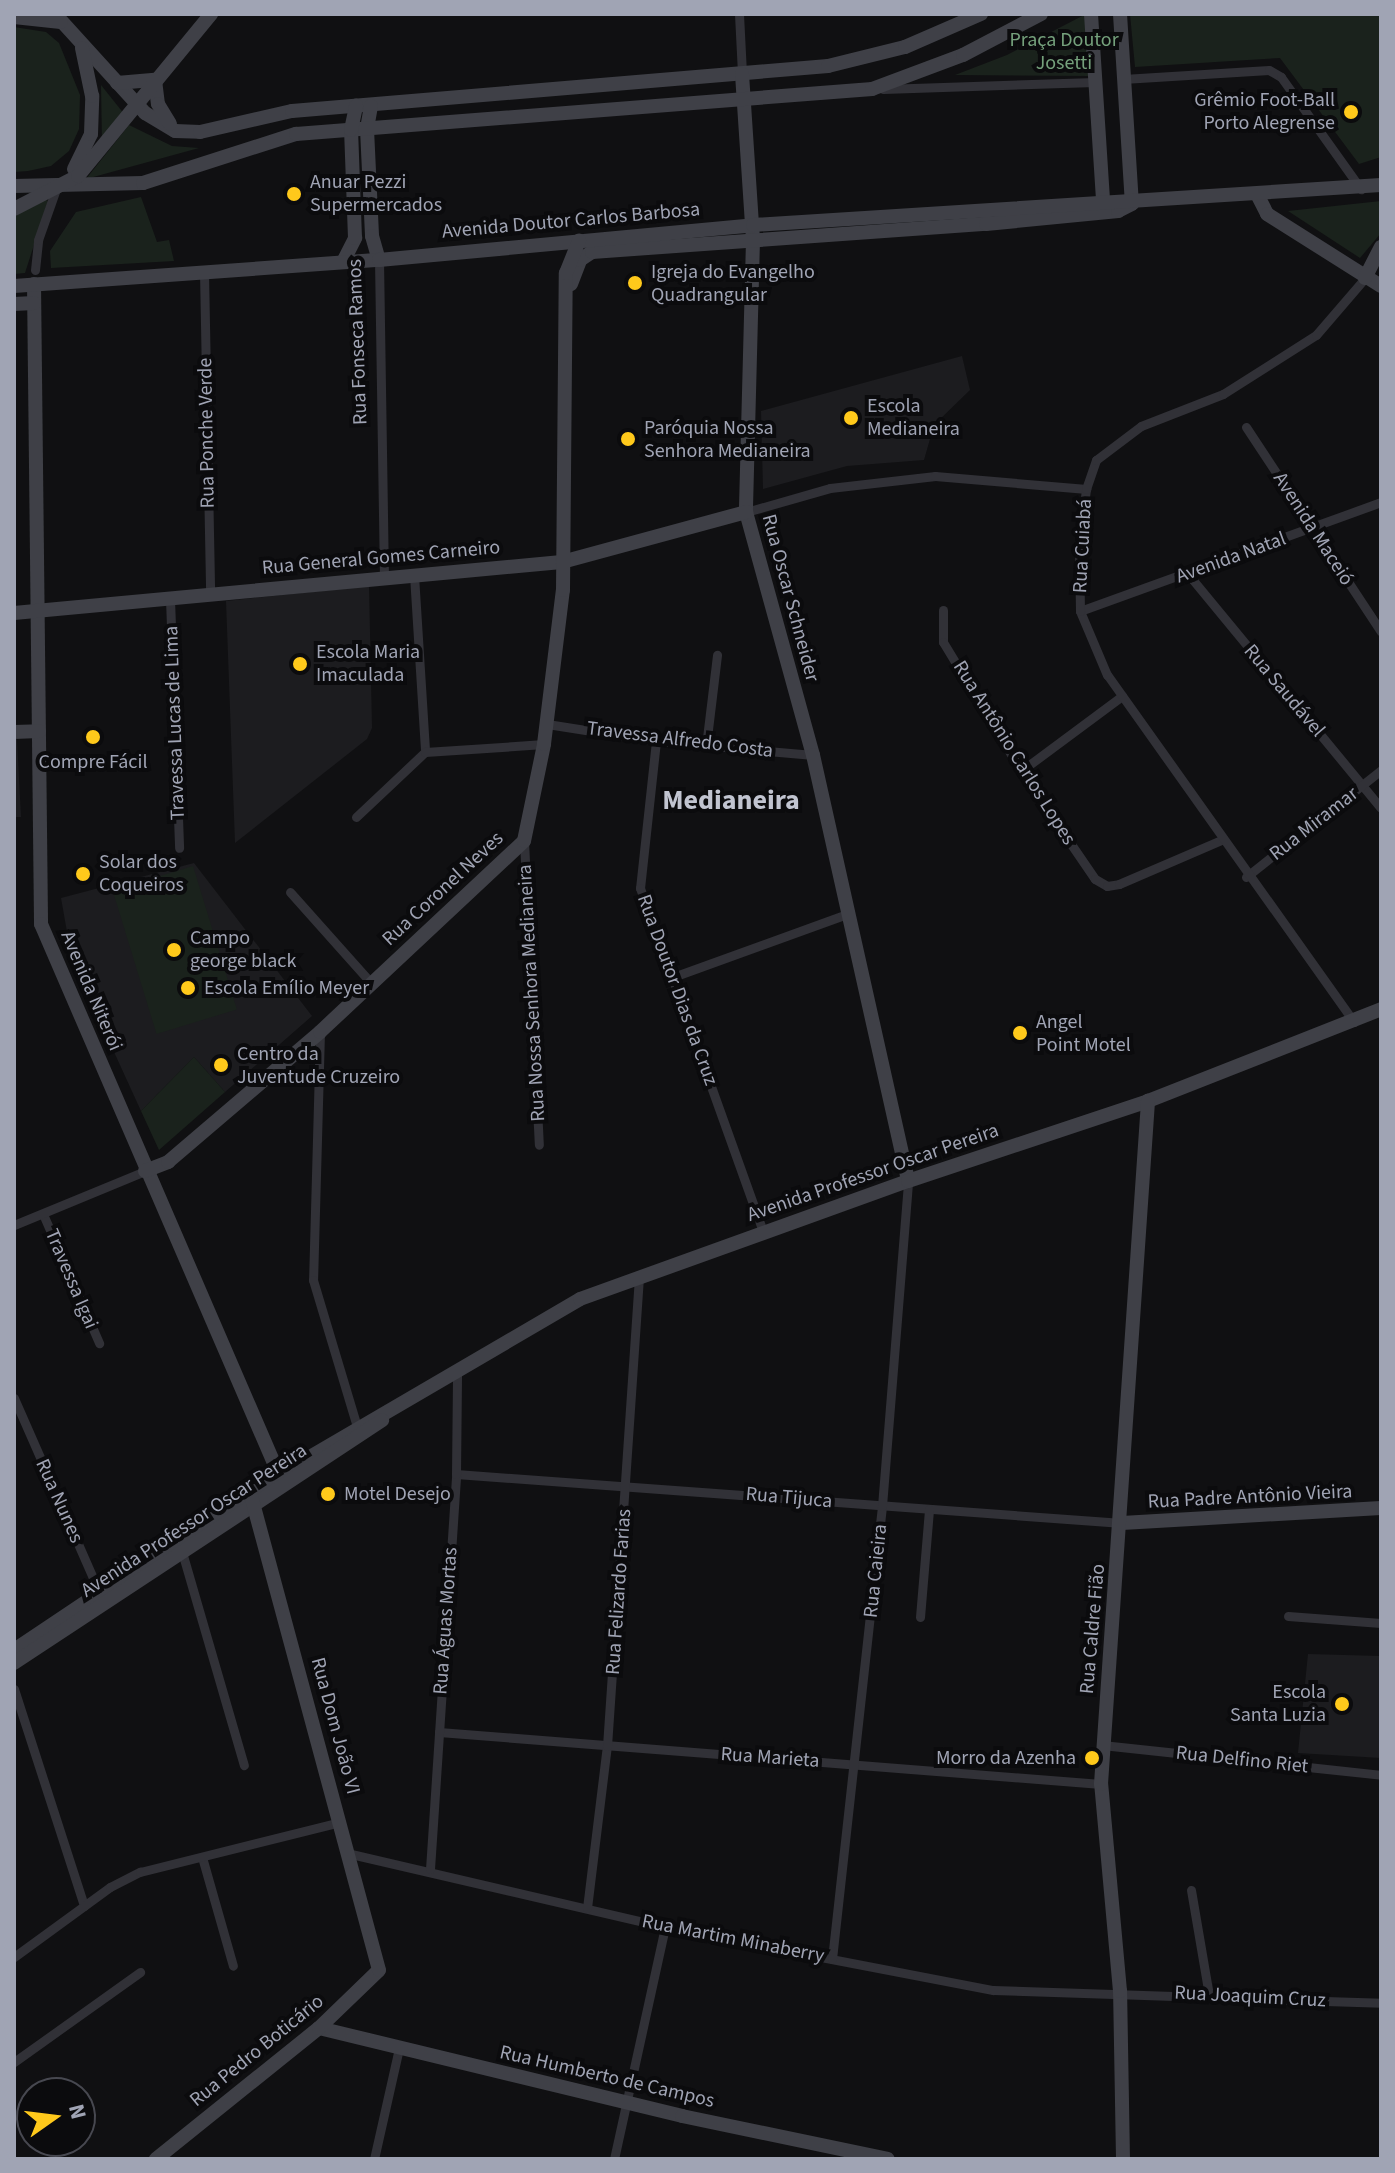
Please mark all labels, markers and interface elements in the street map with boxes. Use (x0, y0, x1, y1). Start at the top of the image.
park label: Praça Doutor Josetti (1009, 29, 1119, 76)
place label: Grêmio Foot-Ball Porto Alegrense (1194, 88, 1335, 135)
marker: Grêmio Foot-Ball Porto Alegrense (1342, 103, 1360, 121)
place label: Anuar Pezzi Supermercados (310, 170, 442, 217)
marker: Anuar Pezzi Supermercados (285, 185, 303, 203)
street label: Avenida Doutor Carlos Barbosa (441, 198, 701, 244)
street label: Rua Fonseca Ramos (343, 259, 373, 425)
place label: Igreja do Evangelho Quadrangular (651, 260, 815, 307)
marker: Igreja do Evangelho Quadrangular (626, 274, 644, 292)
street label: Rua Ponche Verde (194, 358, 220, 508)
place label: Escola Medianeira (867, 394, 960, 441)
marker: Escola Medianeira (842, 409, 860, 427)
place label: Paróquia Nossa Senhora Medianeira (644, 416, 811, 463)
marker: Paróquia Nossa Senhora Medianeira (619, 430, 637, 448)
street label: Avenida Maceió (1268, 468, 1358, 590)
street label: Rua Cuiabá (1069, 498, 1097, 594)
street label: Rua Oscar Schneider (756, 512, 824, 684)
street label: Avenida Natal (1173, 527, 1289, 589)
street label: Rua General Gomes Carneiro (261, 536, 501, 580)
street label: Travessa Lucas de Lima (160, 625, 190, 821)
place label: Escola Maria Imaculada (316, 640, 420, 687)
street label: Rua Saudável (1238, 640, 1330, 742)
marker: Escola Maria Imaculada (291, 655, 309, 673)
street label: Rua Antônio Carlos Lopes (947, 656, 1081, 850)
street label: Travessa Alfredo Costa (586, 717, 774, 763)
marker: Compre Fácil (84, 728, 102, 746)
place label: Compre Fácil (38, 750, 148, 774)
street label: Rua Miramar (1265, 782, 1363, 866)
district label: Medianeira (662, 783, 800, 817)
street label: Rua Coronel Neves (378, 827, 508, 951)
place label: Solar dos Coqueiros (99, 850, 184, 897)
street label: Rua Nossa Senhora Medianeira (513, 864, 551, 1122)
marker: Solar dos Coqueiros (74, 865, 92, 883)
street label: Rua Doutor Dias da Cruz (631, 891, 723, 1089)
place label: Campo george black (190, 926, 296, 973)
street label: Avenida Niterói (55, 928, 127, 1054)
marker: Campo george black (165, 941, 183, 959)
place label: Escola Emílio Meyer (204, 976, 369, 1000)
marker: Escola Emílio Meyer (179, 979, 197, 997)
place label: Angel Point Motel (1036, 1010, 1131, 1057)
marker: Angel Point Motel (1011, 1024, 1029, 1042)
place label: Centro da Juventude Cruzeiro (237, 1042, 400, 1089)
marker: Centro da Juventude Cruzeiro (212, 1056, 230, 1074)
street label: Avenida Professor Oscar Pereira (744, 1119, 1002, 1227)
street label: Travessa Igai (39, 1225, 103, 1333)
street label: Avenida Professor Oscar Pereira (77, 1439, 311, 1603)
street label: Rua Nunes (30, 1455, 88, 1547)
street label: Rua Padre Antônio Vieira (1147, 1480, 1353, 1514)
place label: Motel Desejo (344, 1482, 451, 1506)
street label: Rua Tijuca (745, 1482, 833, 1514)
marker: Motel Desejo (319, 1485, 337, 1503)
street label: Rua Felizardo Farias (601, 1508, 637, 1676)
street label: Rua Caieira (859, 1523, 893, 1619)
street label: Rua Águas Mortas (429, 1546, 463, 1696)
street label: Rua Caldre Fião (1075, 1563, 1111, 1695)
street label: Rua Dom João VI (305, 1655, 365, 1797)
place label: Escola Santa Luzia (1230, 1680, 1326, 1727)
marker: Escola Santa Luzia (1333, 1695, 1351, 1713)
street label: Rua Delfino Riet (1175, 1741, 1309, 1779)
street label: Rua Marieta (720, 1743, 820, 1773)
place label: Morro da Azenha (936, 1746, 1076, 1770)
marker: Morro da Azenha (1083, 1749, 1101, 1767)
street label: Rua Martim Minaberry (640, 1910, 826, 1968)
street label: Rua Joaquim Cruz (1174, 1981, 1326, 2013)
street label: Rua Pedro Boticário (185, 1990, 329, 2112)
street label: Rua Humberto de Campos (497, 2041, 717, 2113)
north arrow (16, 2077, 96, 2157)
text: N (60, 2101, 95, 2123)

